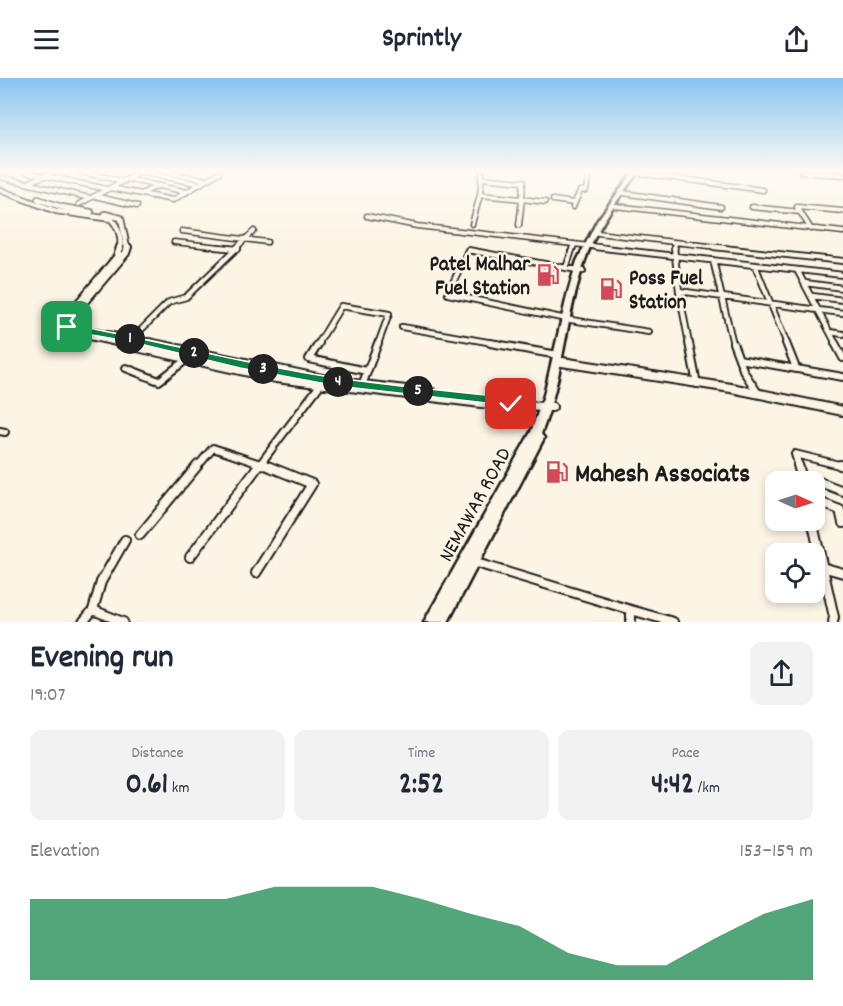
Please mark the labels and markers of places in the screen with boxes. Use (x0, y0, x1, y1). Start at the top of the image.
place label: Patel Malhar Fuel Station (429, 251, 531, 305)
fuel station icon: Patel Malhar Fuel Station (535, 262, 561, 288)
place label: Poss Fuel Station (629, 265, 704, 319)
fuel station icon: Poss Fuel Station (598, 276, 624, 302)
pin (41, 301, 92, 352)
pin: 1 (115, 324, 145, 354)
pin: 2 (179, 338, 209, 368)
pin: 3 (248, 354, 278, 384)
pin: 4 (323, 367, 353, 397)
pin: 5 (403, 376, 433, 406)
pin (485, 378, 536, 429)
place label: Mahesh Associats (575, 457, 750, 494)
fuel station icon: Mahesh Associats (544, 459, 570, 485)

